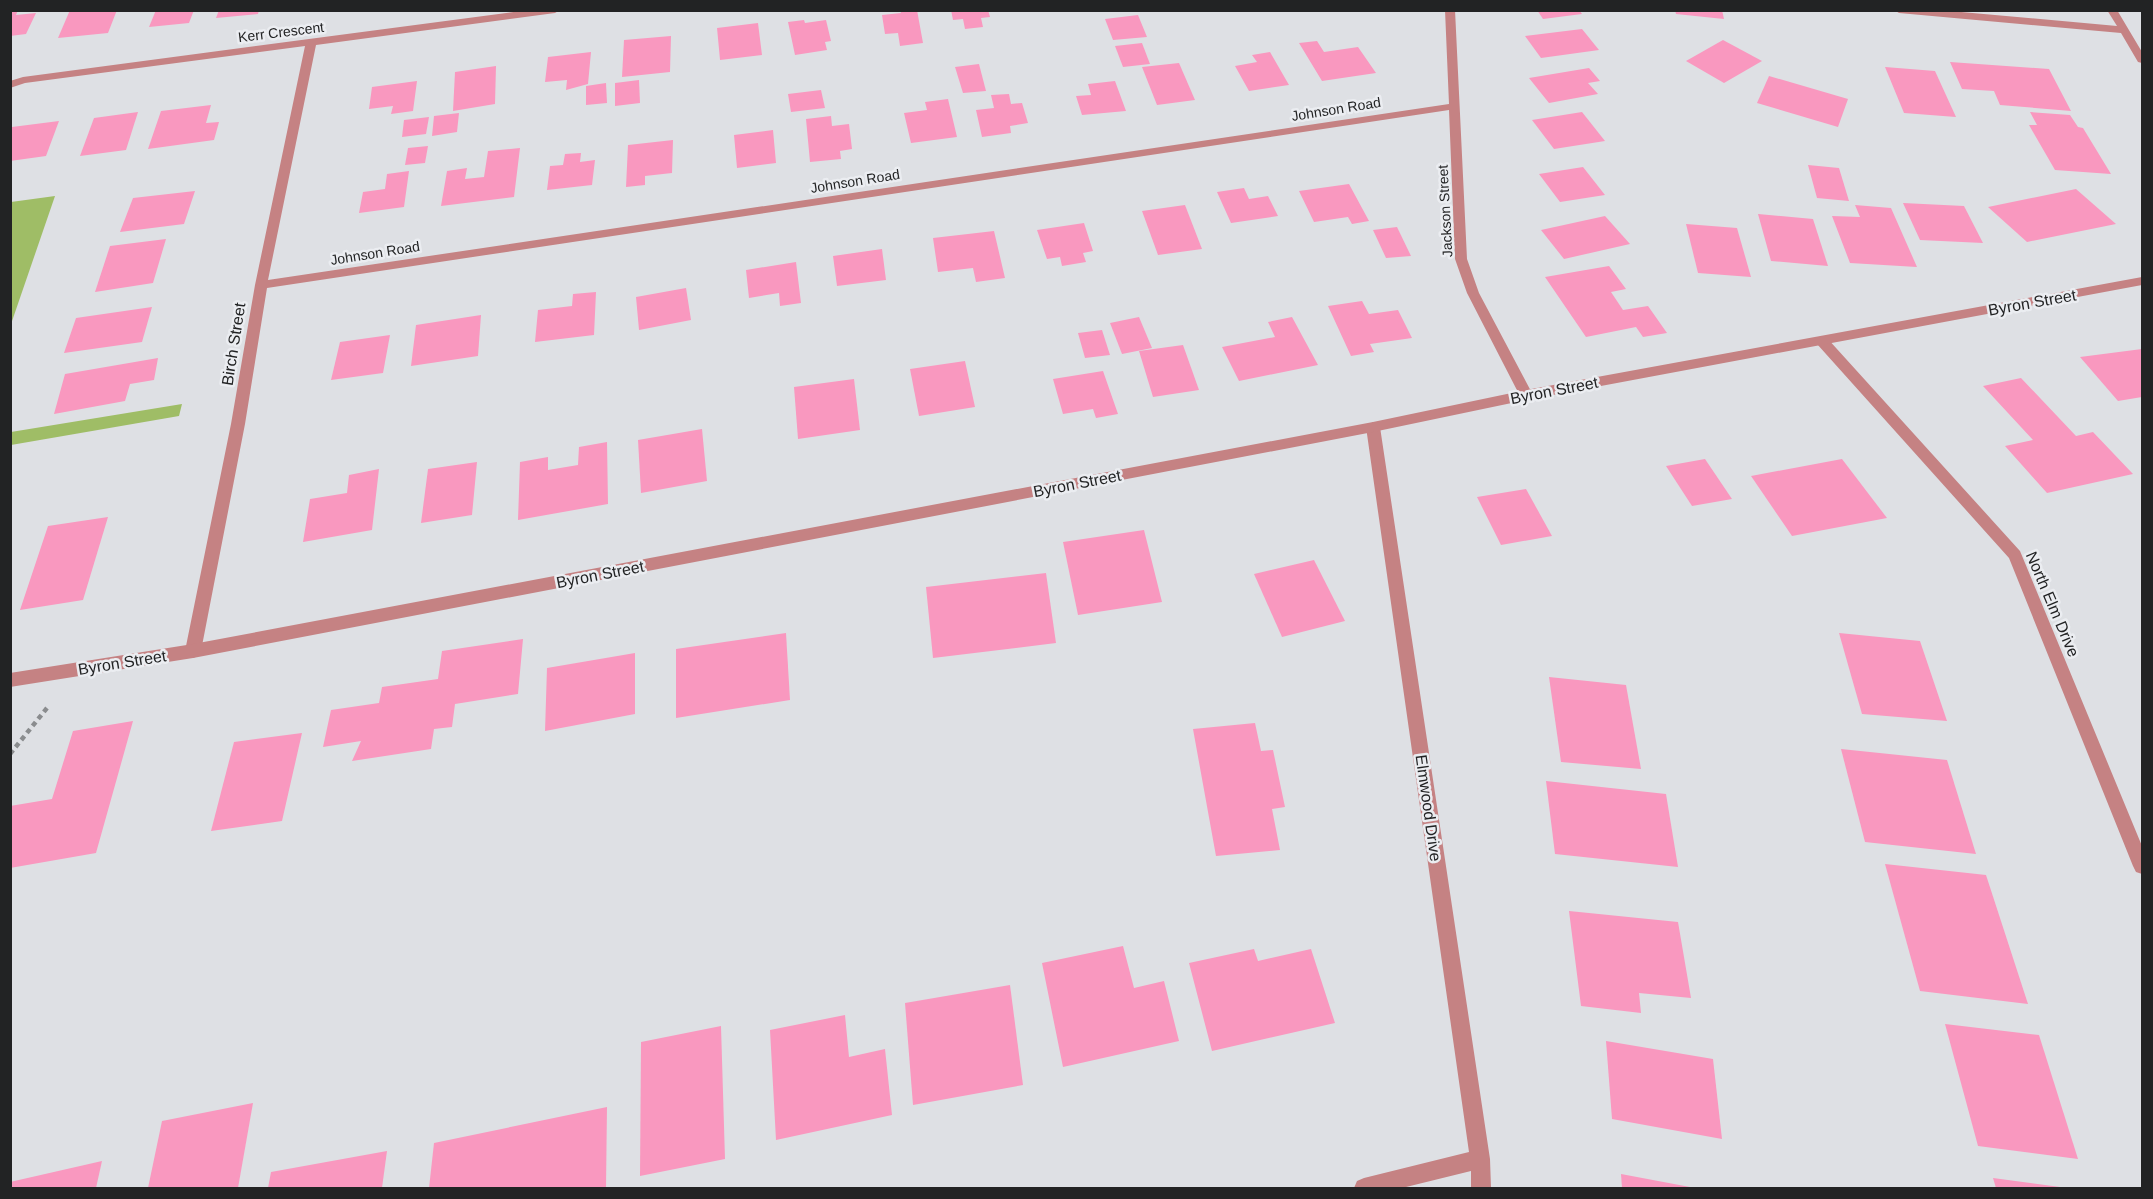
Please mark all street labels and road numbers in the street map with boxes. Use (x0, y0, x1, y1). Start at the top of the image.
street label: Kerr Crescent (237, 19, 325, 45)
street label: Johnson Road (1290, 94, 1382, 124)
street label: Jackson Street (1435, 164, 1455, 258)
street label: Johnson Road (809, 166, 901, 196)
street label: Johnson Road (329, 238, 421, 268)
street label: Byron Street (1987, 286, 2078, 319)
street label: Birch Street (219, 301, 249, 387)
street label: Byron Street (1509, 374, 1600, 407)
street label: Byron Street (1032, 467, 1123, 500)
street label: North Elm Drive (2023, 549, 2082, 660)
street label: Byron Street (555, 558, 646, 591)
street label: Byron Street (77, 647, 168, 678)
street label: Elmwood Drive (1413, 754, 1444, 863)

